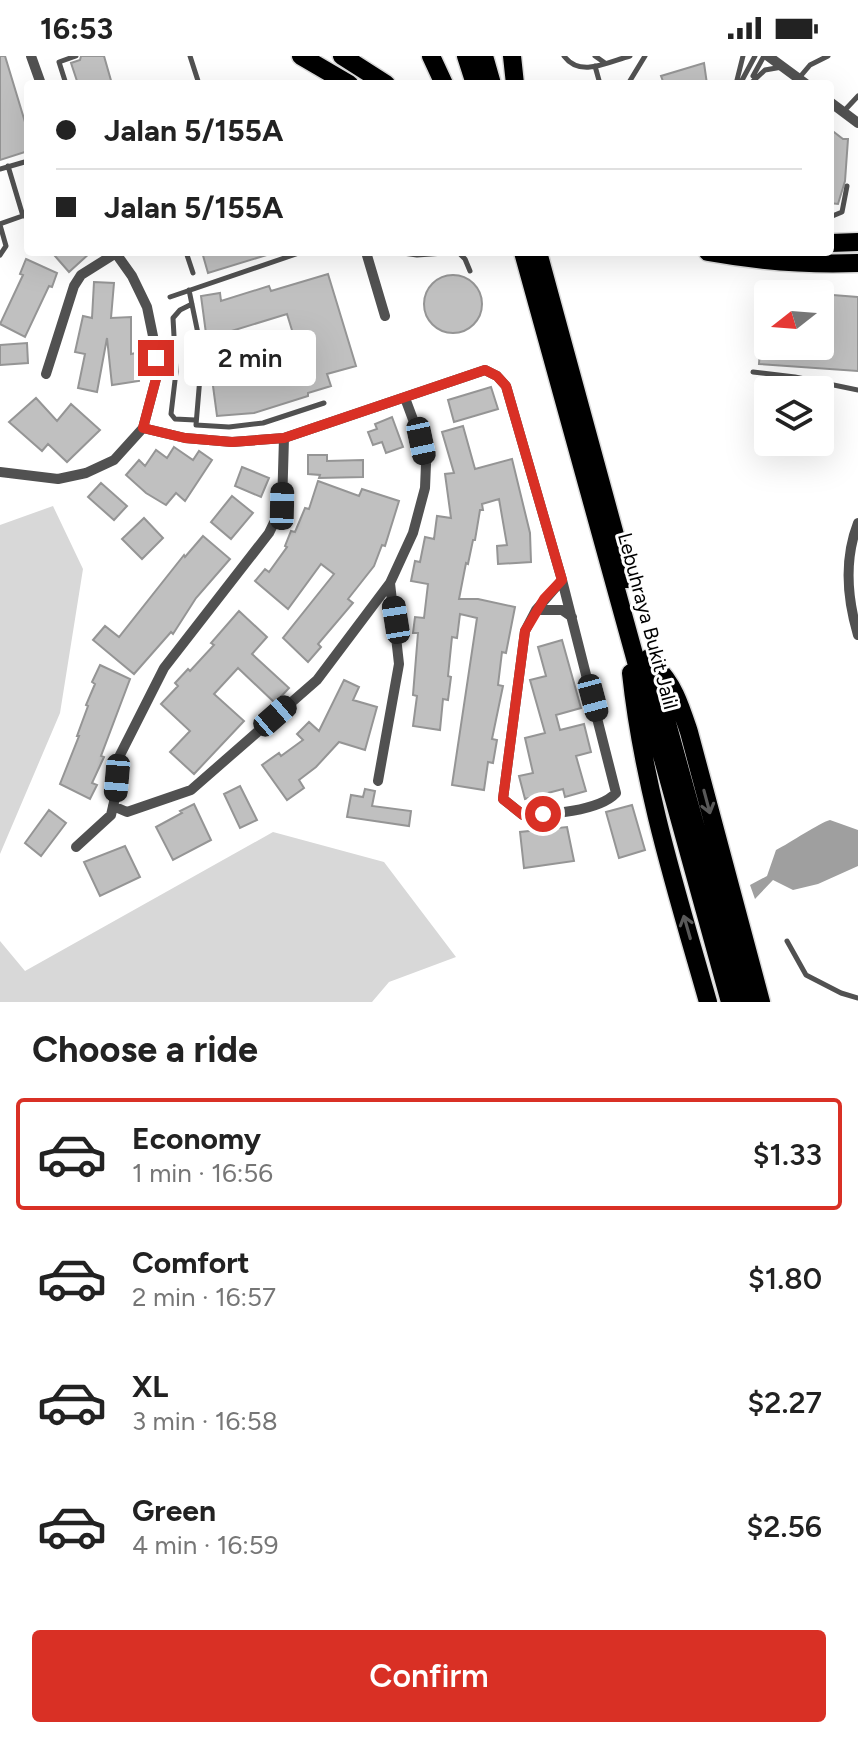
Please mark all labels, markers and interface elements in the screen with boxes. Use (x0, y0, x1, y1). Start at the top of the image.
text: 16:53 (40, 10, 113, 47)
text: Jalan 5/155A (104, 112, 283, 149)
text: Jalan 5/155A (104, 189, 283, 226)
north arrow (754, 280, 834, 360)
map controls (754, 280, 834, 456)
callout: 2 min (184, 330, 316, 386)
route end (138, 340, 174, 376)
text: 2 min (218, 342, 282, 374)
button: layers (754, 376, 834, 456)
car (404, 415, 438, 467)
car (270, 482, 294, 530)
street label: Lebuhraya Bukit Jalil (613, 530, 683, 712)
car (380, 594, 412, 646)
car (575, 672, 611, 724)
car (249, 691, 301, 741)
car (103, 753, 131, 803)
one-way arrow (701, 789, 716, 815)
route start (525, 796, 561, 832)
one-way arrow (679, 914, 694, 940)
text: Choose a ride (32, 1028, 258, 1071)
icon: car (36, 1118, 108, 1190)
text: Economy (132, 1120, 261, 1157)
text: $1.33 (753, 1136, 822, 1173)
text: 1 min · 16:56 (132, 1157, 273, 1189)
icon: car (36, 1242, 108, 1314)
text: Comfort (132, 1244, 250, 1281)
text: $1.80 (748, 1260, 822, 1297)
text: 2 min · 16:57 (132, 1281, 276, 1313)
icon: car (36, 1366, 108, 1438)
text: XL (132, 1368, 168, 1405)
text: $2.27 (748, 1384, 822, 1421)
text: 3 min · 16:58 (132, 1405, 278, 1437)
icon: car (36, 1490, 108, 1562)
text: Green (132, 1492, 216, 1529)
text: $2.56 (747, 1508, 822, 1545)
text: 4 min · 16:59 (132, 1529, 278, 1561)
button: Confirm (32, 1630, 826, 1722)

